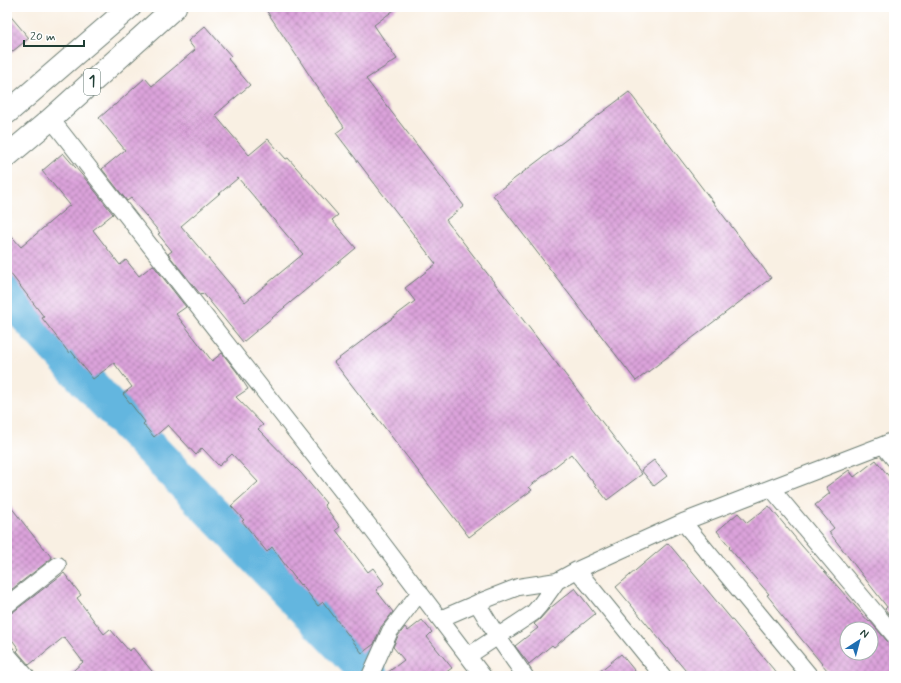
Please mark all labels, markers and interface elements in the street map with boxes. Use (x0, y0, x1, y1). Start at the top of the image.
scale bar (24, 22, 84, 48)
text: 20 m (30, 29, 56, 45)
road number: 1 (84, 69, 100, 95)
north arrow (839, 621, 879, 661)
text: N (857, 626, 871, 642)

